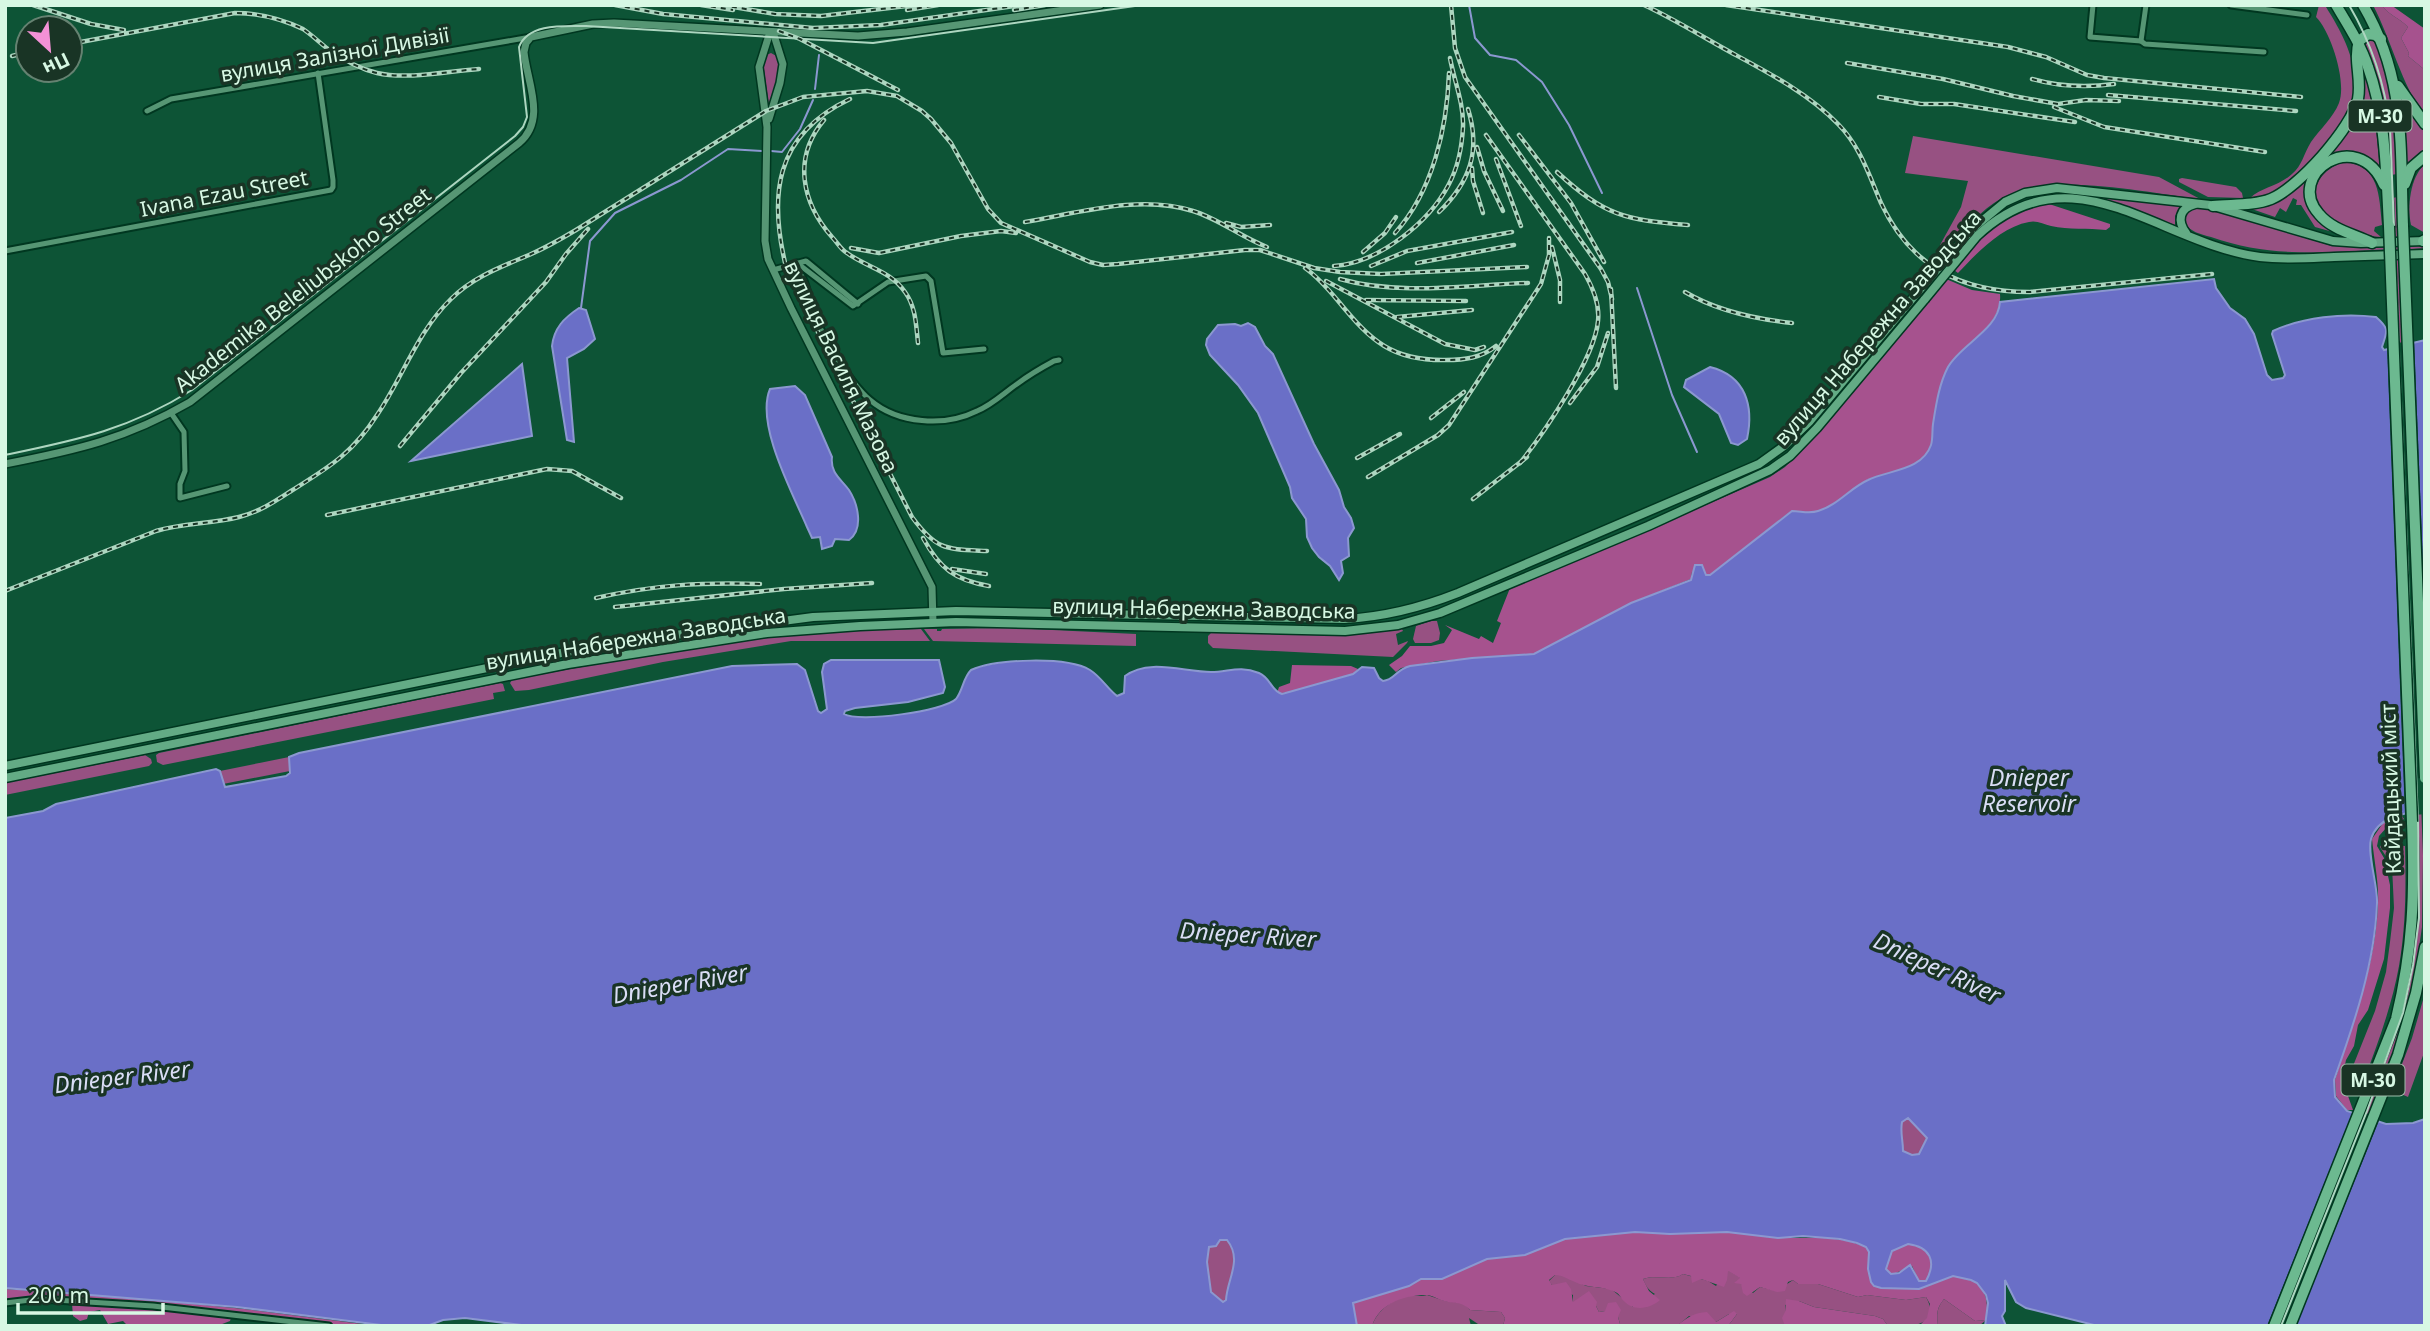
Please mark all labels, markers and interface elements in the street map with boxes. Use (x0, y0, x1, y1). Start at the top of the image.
north arrow (14, 14, 84, 84)
street label: вулиця Залізної Дивізії (218, 20, 451, 88)
text: Пн (39, 47, 74, 82)
road number: М-30 (2348, 100, 2412, 132)
street label: Ivana Ezau Street (138, 163, 310, 223)
street label: Akademika Beleliubskoho Street (169, 180, 437, 398)
street label: вулиця Набережна Заводська (1767, 204, 1987, 451)
street label: вулиця Василя Мазова (778, 256, 905, 477)
street label: вулиця Набережна Заводська (1052, 591, 1356, 625)
street label: вулиця Набережна Заводська (484, 600, 788, 676)
street label: Кайдацький міст (2373, 703, 2407, 875)
water label: Dnieper Reservoir (1982, 761, 2077, 819)
water label: Dnieper River (1179, 913, 1318, 955)
water label: Dnieper River (1869, 924, 2007, 1011)
water label: Dnieper River (610, 955, 751, 1011)
water label: Dnieper River (52, 1052, 192, 1100)
road number: М-30 (2342, 1064, 2404, 1096)
scale bar (18, 1272, 163, 1316)
text: 200 m (28, 1281, 89, 1309)

